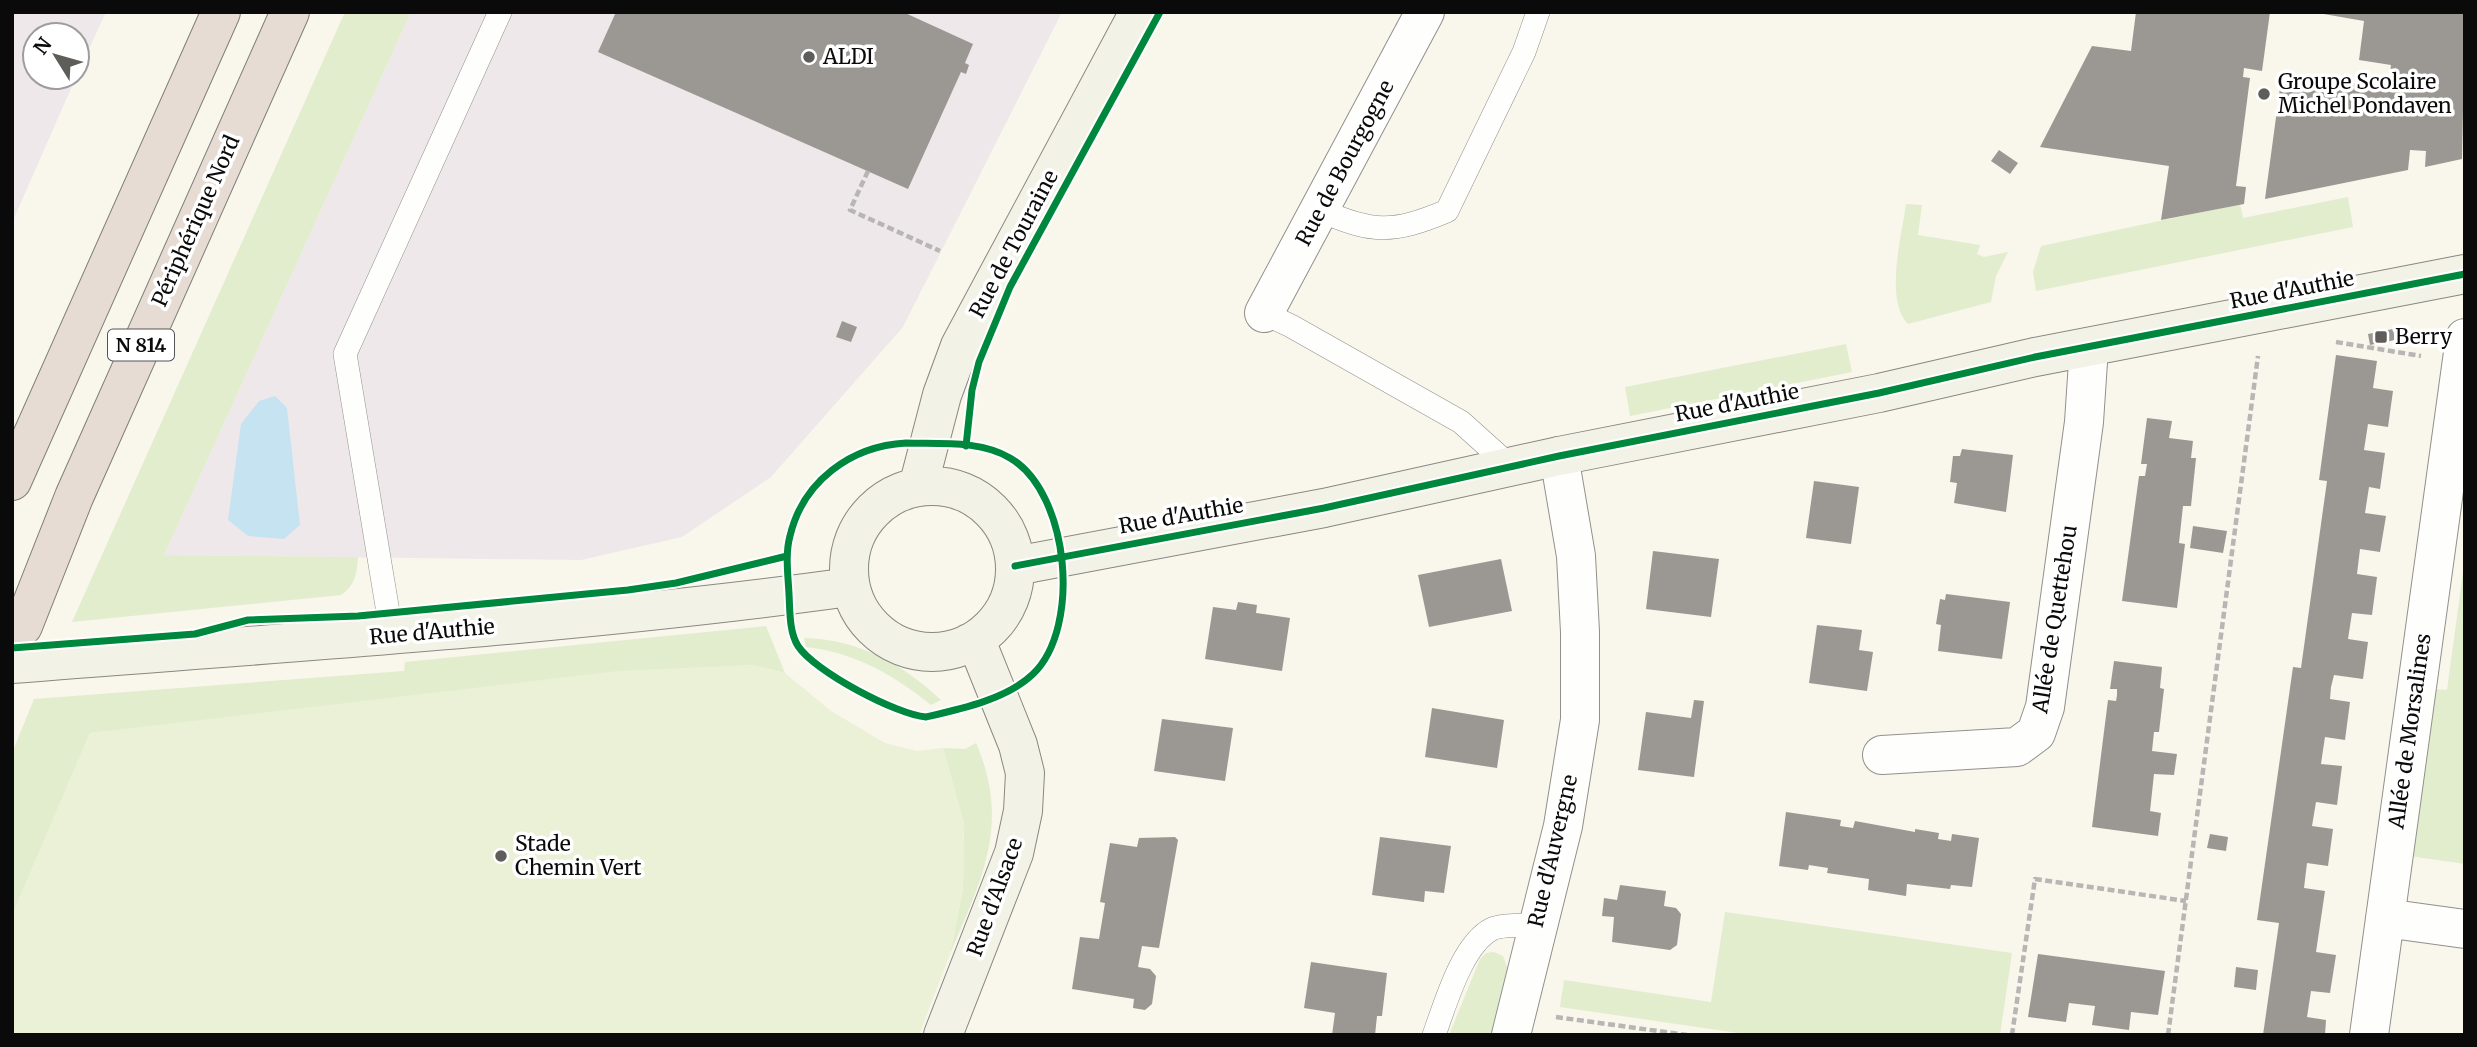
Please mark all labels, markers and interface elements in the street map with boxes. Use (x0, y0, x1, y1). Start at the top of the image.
north arrow (21, 21, 91, 91)
text: N (28, 33, 57, 59)
place label: ALDI (822, 43, 874, 70)
marker: ALDI (801, 49, 817, 65)
place label: Groupe Scolaire Michel Pondaven (2278, 68, 2452, 119)
street label: Rue de Bourgogne (1289, 75, 1400, 250)
marker: Groupe Scolaire Michel Pondaven (2256, 86, 2272, 102)
street label: Périphérique Nord (146, 131, 246, 311)
street label: Rue de Touraine (963, 165, 1064, 322)
street label: Rue d'Authie (2228, 264, 2356, 315)
place label: Berry (2395, 323, 2453, 350)
marker: Berry (2373, 329, 2389, 345)
road number: N 814 (108, 330, 174, 360)
street label: Rue d'Authie (1673, 377, 1801, 428)
street label: Rue d'Authie (1117, 491, 1245, 540)
street label: Allée de Quettehou (2026, 523, 2083, 716)
street label: Rue d'Authie (368, 613, 496, 650)
street label: Allée de Morsalines (2382, 632, 2437, 831)
street label: Rue d'Auvergne (1522, 772, 1583, 930)
place label: Stade Chemin Vert (515, 830, 641, 881)
street label: Rue d'Alsace (961, 834, 1028, 960)
marker: Stade Chemin Vert (493, 848, 509, 864)

